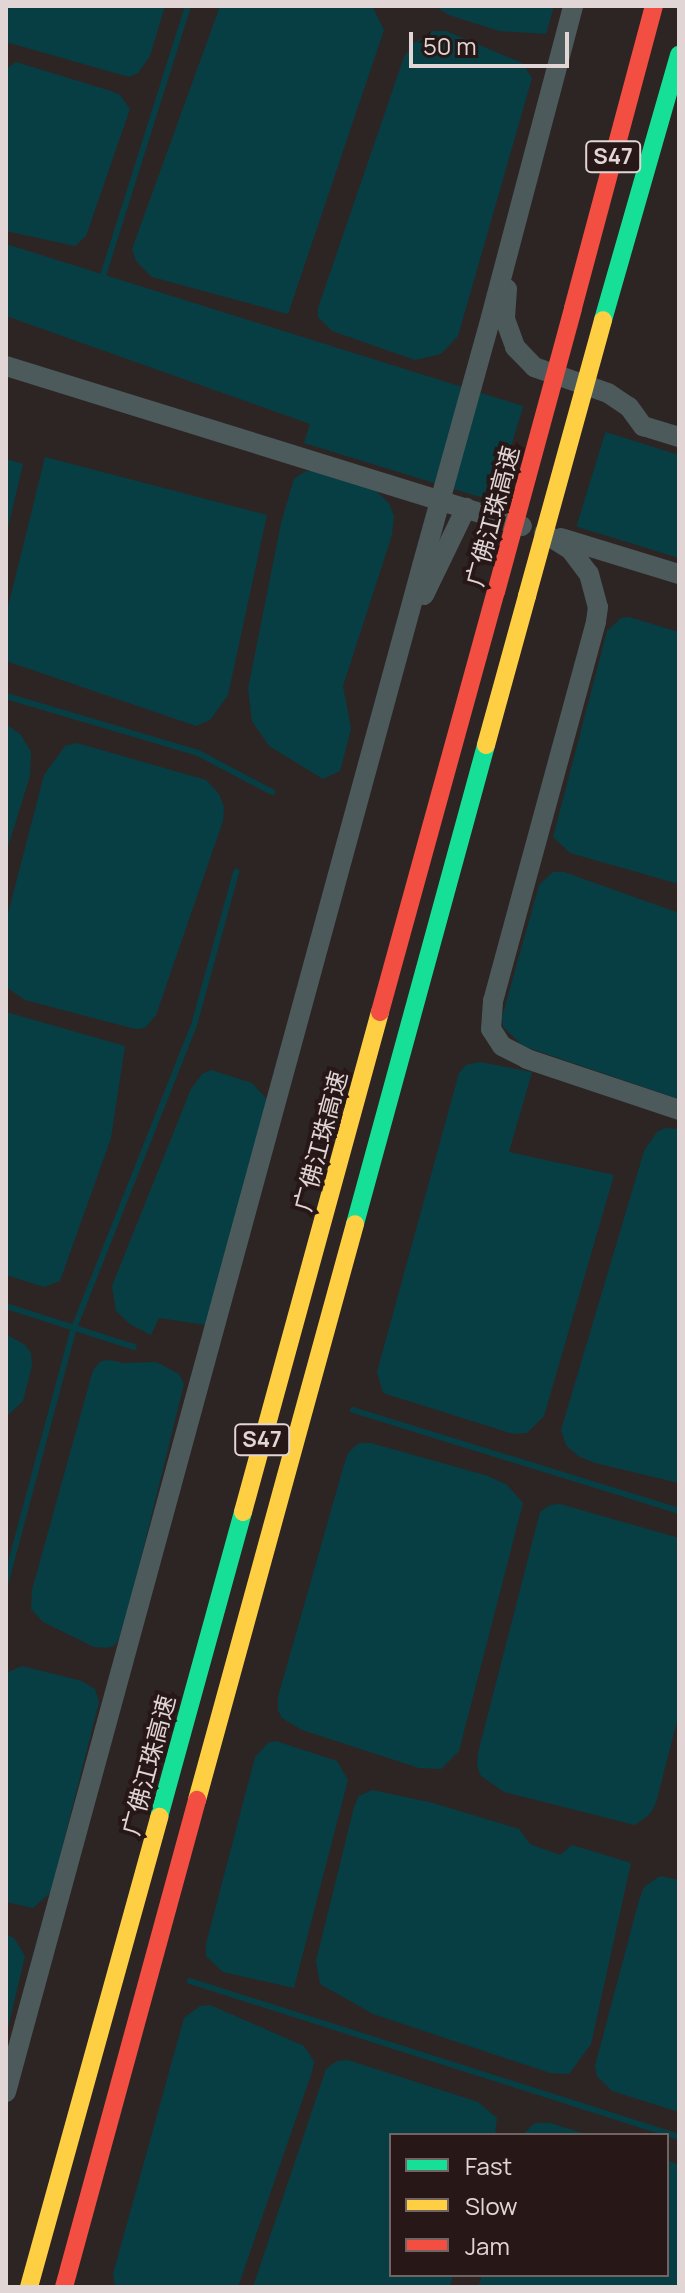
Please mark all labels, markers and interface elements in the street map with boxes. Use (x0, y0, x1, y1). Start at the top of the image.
scale bar (413, 16, 573, 66)
text: 50 m (423, 29, 477, 62)
road number: S47 (585, 139, 641, 175)
street label: 广佛江珠高速 (459, 443, 525, 589)
street label: 广佛江珠高速 (287, 1068, 353, 1214)
road number: S47 (234, 1422, 290, 1458)
street label: 广佛江珠高速 (115, 1692, 181, 1838)
legend (389, 2133, 669, 2277)
text: Fast (465, 2149, 512, 2182)
text: Slow (465, 2189, 518, 2222)
text: Jam (465, 2229, 510, 2262)

